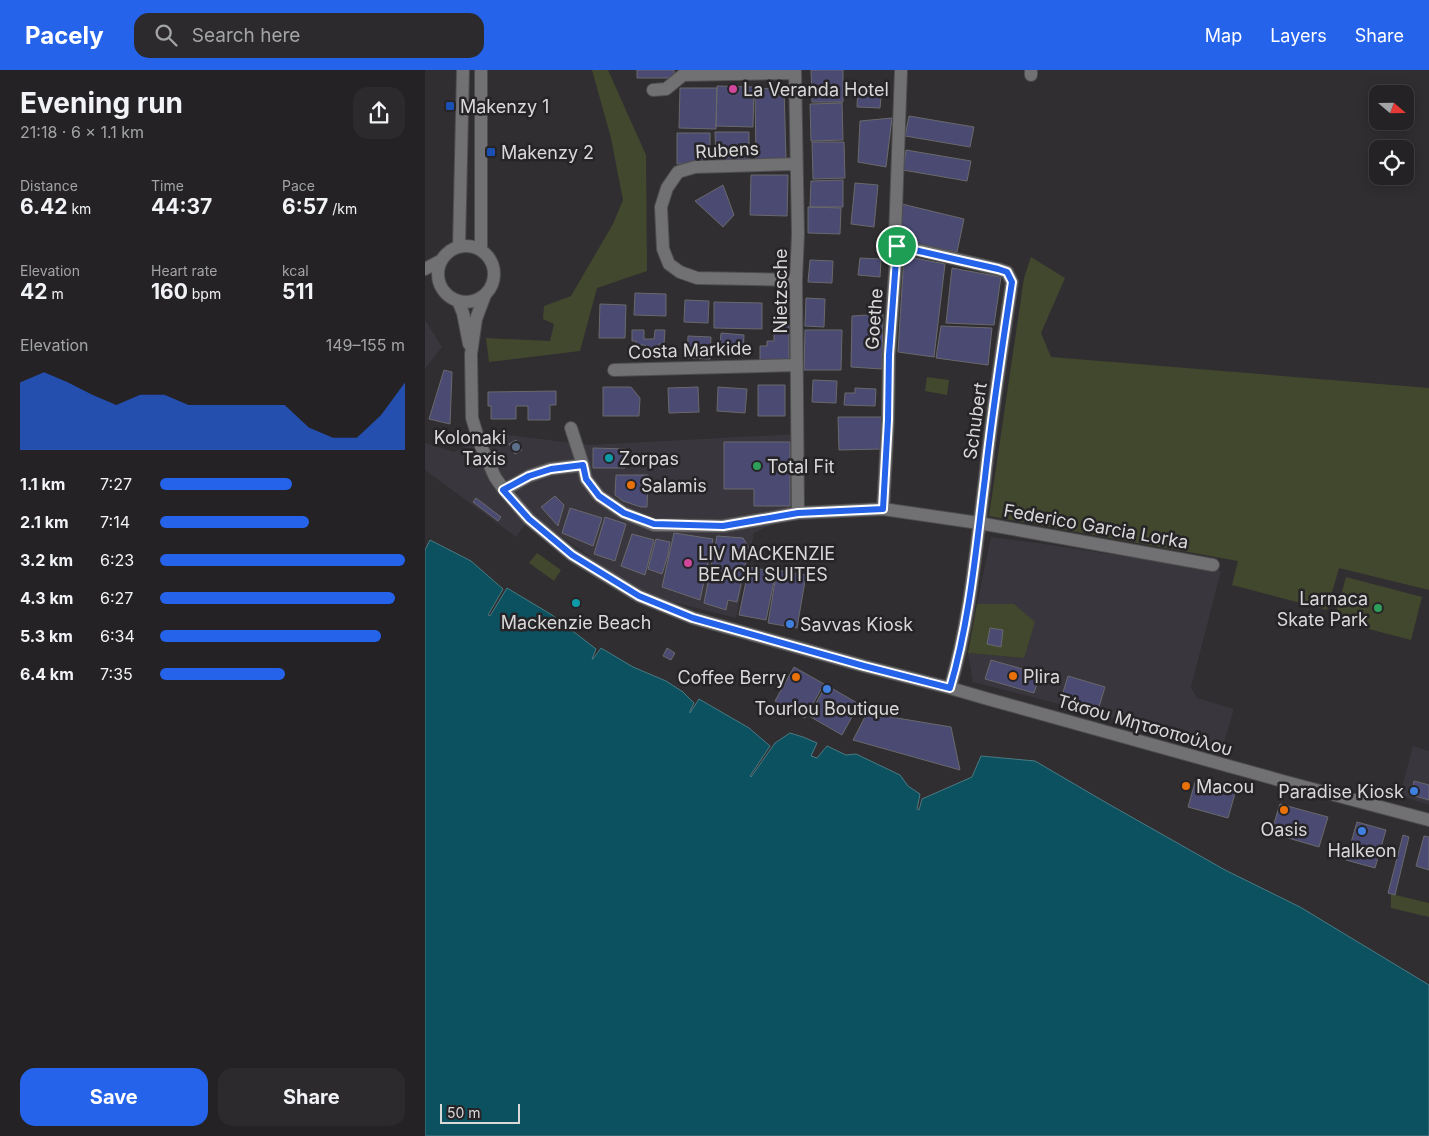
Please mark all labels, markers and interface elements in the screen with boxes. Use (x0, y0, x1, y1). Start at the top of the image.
search box (134, 13, 484, 58)
text: Pacely (25, 21, 104, 50)
icon: search (152, 21, 180, 49)
text: Search here (192, 24, 300, 47)
text: Map (1205, 25, 1242, 46)
text: Layers (1270, 25, 1327, 46)
text: Share (1355, 25, 1404, 46)
place label: La Veranda Hotel (743, 79, 889, 100)
marker: La Veranda Hotel (727, 83, 739, 95)
north arrow (1369, 85, 1414, 130)
map controls (1369, 85, 1414, 185)
text: Evening run (20, 86, 183, 120)
button: share (353, 87, 405, 139)
place label: Makenzy 1 (460, 96, 549, 117)
marker: Makenzy 1 (444, 100, 456, 112)
text: 21:18 · 6 × 1.1 km (20, 122, 144, 142)
street label: Rubens (695, 138, 759, 162)
button: locate (1369, 140, 1414, 185)
place label: Makenzy 2 (501, 142, 594, 163)
marker: Makenzy 2 (485, 146, 497, 158)
text: Distance (20, 177, 78, 194)
text: Time (151, 177, 184, 194)
text: Pace (282, 177, 315, 194)
text: 6.42 (20, 194, 67, 219)
text: 44:37 (151, 194, 212, 219)
text: 6:57 (282, 194, 328, 219)
text: km (67, 200, 91, 217)
text: /km (328, 200, 357, 217)
pin (876, 225, 918, 267)
icon: arrive (883, 232, 911, 260)
street label: Nietzsche (770, 248, 791, 334)
text: Elevation (20, 262, 80, 279)
text: Heart rate (151, 262, 217, 279)
text: kcal (282, 262, 309, 279)
text: 42 (20, 279, 47, 304)
text: 160 (151, 279, 188, 304)
text: 511 (282, 279, 314, 304)
text: m (47, 285, 64, 302)
text: bpm (188, 285, 221, 302)
street label: Goethe (861, 287, 887, 351)
text: Elevation (20, 335, 89, 355)
text: 149–155 m (326, 335, 405, 355)
street label: Costa Markide (628, 337, 752, 363)
street label: Schubert (959, 381, 991, 461)
place label: Kolonaki Taxis (434, 427, 506, 469)
marker: Kolonaki Taxis (510, 441, 522, 453)
place label: Zorpas (619, 448, 679, 469)
marker: Zorpas (603, 452, 615, 464)
place label: Total Fit (767, 456, 834, 477)
marker: Total Fit (751, 460, 763, 472)
text: 1.1 km (20, 474, 65, 494)
text: 7:27 (100, 474, 132, 494)
place label: Salamis (641, 475, 707, 496)
marker: Salamis (625, 479, 637, 491)
street label: Federico Garcia Lorka (1002, 499, 1190, 553)
text: 2.1 km (20, 512, 69, 532)
text: 7:14 (100, 512, 130, 532)
place label: LIV MACKENZIE BEACH SUITES (698, 543, 835, 585)
text: 3.2 km (20, 550, 73, 570)
text: 6:23 (100, 550, 134, 570)
marker: LIV MACKENZIE BEACH SUITES (682, 557, 694, 569)
text: 4.3 km (20, 588, 73, 608)
text: 6:27 (100, 588, 133, 608)
place label: Larnaca Skate Park (1277, 588, 1368, 630)
marker: Mackenzie Beach (570, 597, 582, 609)
marker: Larnaca Skate Park (1372, 602, 1384, 614)
place label: Mackenzie Beach (501, 612, 651, 633)
place label: Savvas Kiosk (800, 614, 913, 635)
marker: Savvas Kiosk (784, 618, 796, 630)
text: 5.3 km (20, 626, 73, 646)
text: 6:34 (100, 626, 135, 646)
text: 6.4 km (20, 664, 74, 684)
text: 7:35 (100, 664, 133, 684)
place label: Plira (1023, 666, 1060, 687)
place label: Coffee Berry (677, 667, 786, 688)
marker: Plira (1007, 670, 1019, 682)
marker: Coffee Berry (790, 671, 802, 683)
marker: Tourlou Boutique (821, 683, 833, 695)
street label: Τάσου Μητσοπούλου (1055, 690, 1235, 760)
place label: Tourlou Boutique (754, 698, 900, 719)
place label: Macou (1196, 776, 1254, 797)
marker: Macou (1180, 780, 1192, 792)
place label: Paradise Kiosk (1278, 781, 1404, 802)
marker: Paradise Kiosk (1408, 785, 1420, 797)
marker: Oasis (1278, 804, 1290, 816)
place label: Oasis (1260, 819, 1308, 840)
marker: Halkeon (1356, 825, 1368, 837)
place label: Halkeon (1327, 840, 1397, 861)
button: Save (20, 1068, 208, 1126)
button: Share (218, 1068, 405, 1126)
scale bar (440, 1101, 520, 1124)
text: 50 m (447, 1104, 481, 1121)

